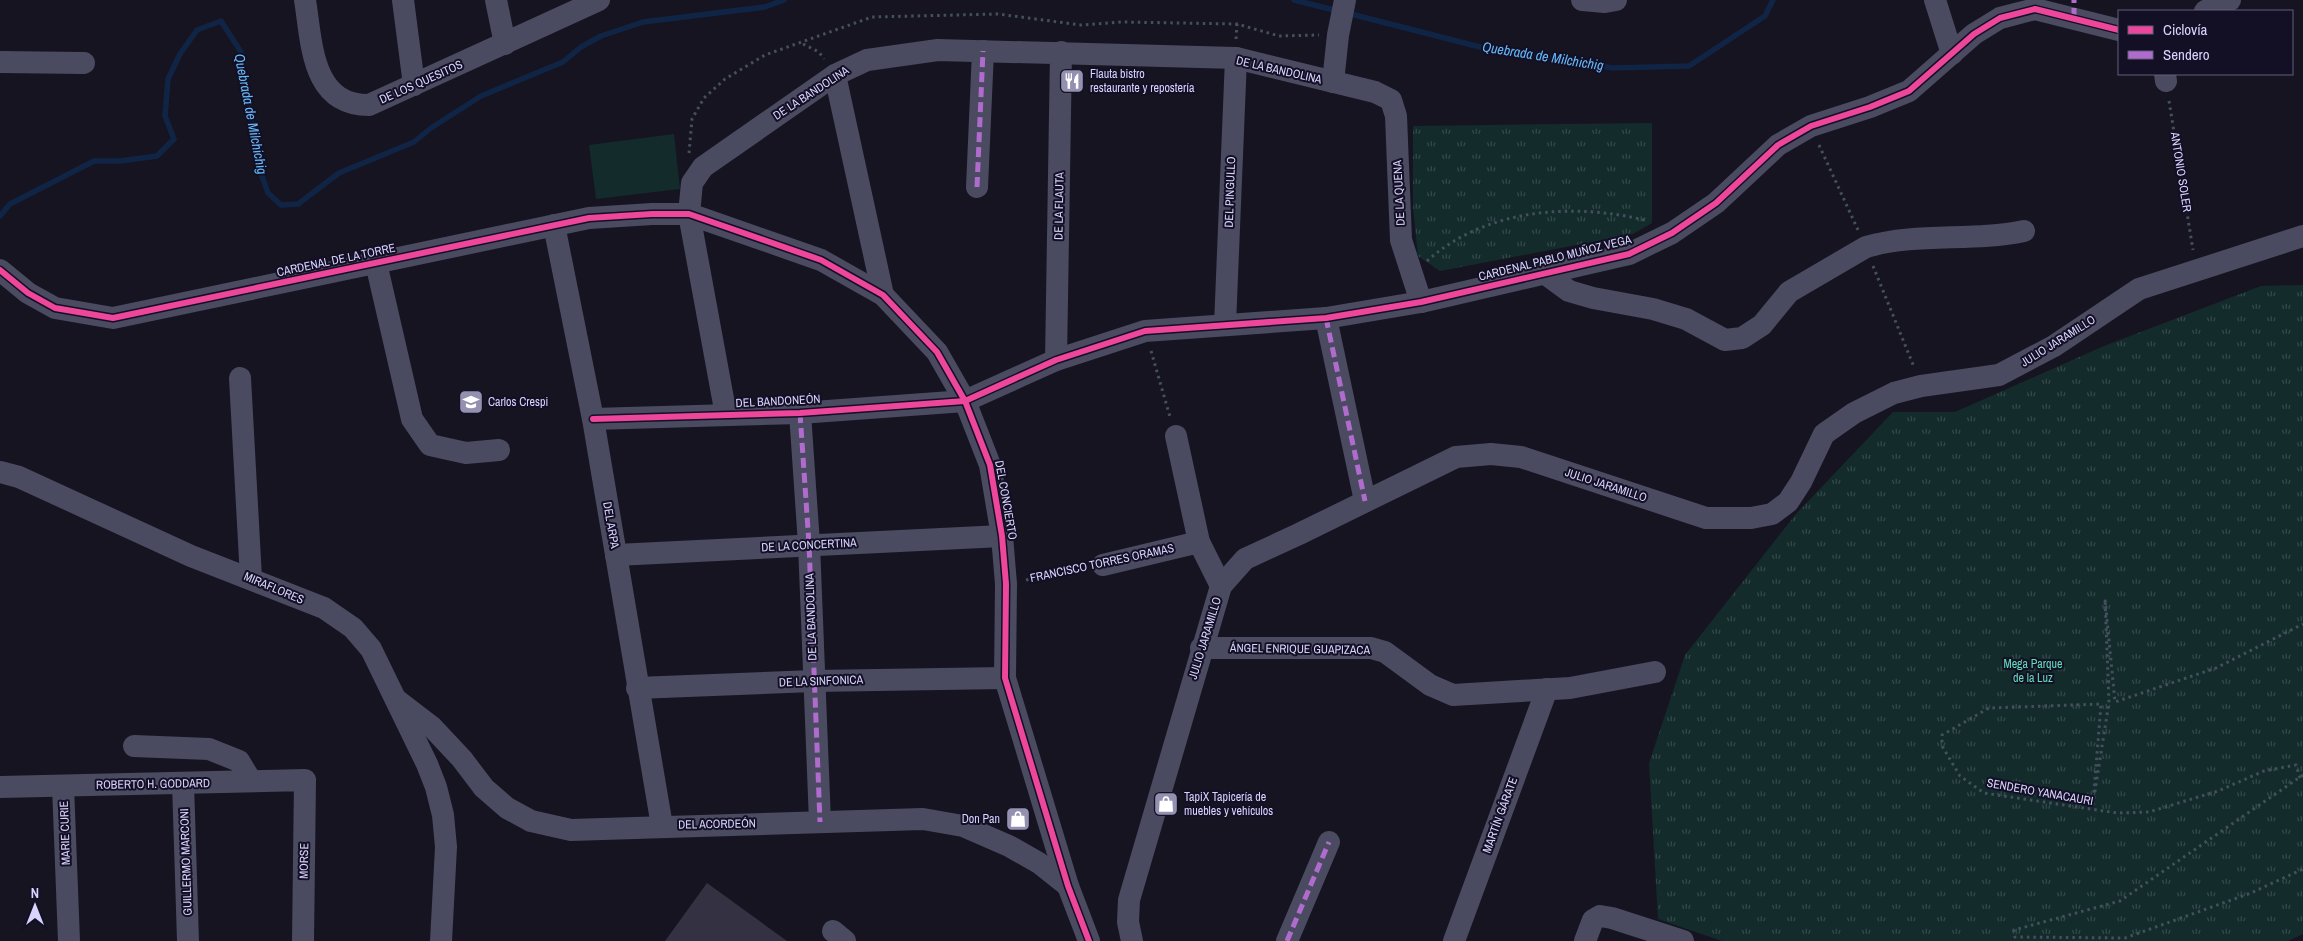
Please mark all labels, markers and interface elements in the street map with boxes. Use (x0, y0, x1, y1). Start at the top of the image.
legend (2118, 10, 2293, 75)
text: Ciclovía (2163, 19, 2208, 40)
water label: Quebrada de Milchichig (1481, 38, 1606, 75)
text: Sendero (2163, 44, 2210, 65)
water label: Quebrada de Milchichig (230, 52, 272, 176)
street label: DE LA BANDOLINA (1235, 52, 1324, 88)
street label: DE LOS QUESITOS (377, 56, 466, 108)
street label: DE LA BANDOLINA (770, 62, 852, 124)
place label: Flauta bistro restaurante y repostería (1090, 66, 1195, 96)
restaurant icon: Flauta bistro restaurante y repostería (1059, 68, 1085, 94)
street label: ANTONIO SOLER (2167, 130, 2195, 213)
street label: DEL PINGULLO (1221, 156, 1239, 228)
street label: DE LA QUENA (1389, 159, 1409, 226)
street label: DE LA FLAUTA (1050, 172, 1068, 240)
street label: CARDENAL PABLO MUÑOZ VEGA (1477, 231, 1633, 285)
street label: CARDENAL DE LA TORRE (275, 240, 397, 280)
street label: JULIO JARAMILLO (2018, 311, 2099, 370)
school or university icon: Carlos Crespi (458, 389, 484, 415)
street label: DEL BANDONEÓN (735, 391, 821, 411)
place label: Carlos Crespi (488, 394, 548, 410)
street label: DEL CONCIERTO (991, 459, 1021, 541)
street label: JULIO JARAMILLO (1563, 464, 1649, 506)
street label: DEL ARPA (599, 500, 623, 550)
street label: DE LA CONCERTINA (761, 534, 858, 555)
street label: FRANCISCO TORRES ORAMAS (1029, 540, 1176, 586)
street label: MIRAFLORES (241, 568, 307, 608)
street label: DE LA BANDOLINA (801, 573, 821, 661)
street label: JULIO JARAMILLO (1185, 595, 1225, 681)
street label: ÁNGEL ENRIQUE GUAPIZACA (1229, 640, 1371, 658)
park label: Mega Parque de la Luz (2003, 656, 2063, 686)
street label: DE LA SINFONICA (779, 672, 864, 690)
street label: ROBERTO H. GODDARD (96, 775, 210, 793)
street label: MARTÍN GÁRATE (1479, 775, 1521, 855)
street label: SENDERO YANACAURI (1985, 775, 2095, 809)
place label: TapiX Tapicería de muebles y vehículos (1184, 789, 1273, 819)
shop icon: TapiX Tapicería de muebles y vehículos (1153, 791, 1179, 817)
street label: MARIE CURIE (56, 800, 74, 866)
shop icon: Don Pan (1005, 806, 1031, 832)
street label: GUILLERMO MARCONI (176, 808, 196, 916)
place label: Don Pan (962, 811, 1000, 827)
street label: DEL ACORDEÓN (678, 815, 756, 833)
street label: MORSE (296, 843, 312, 879)
north arrow (10, 881, 60, 931)
text: N (31, 884, 39, 902)

